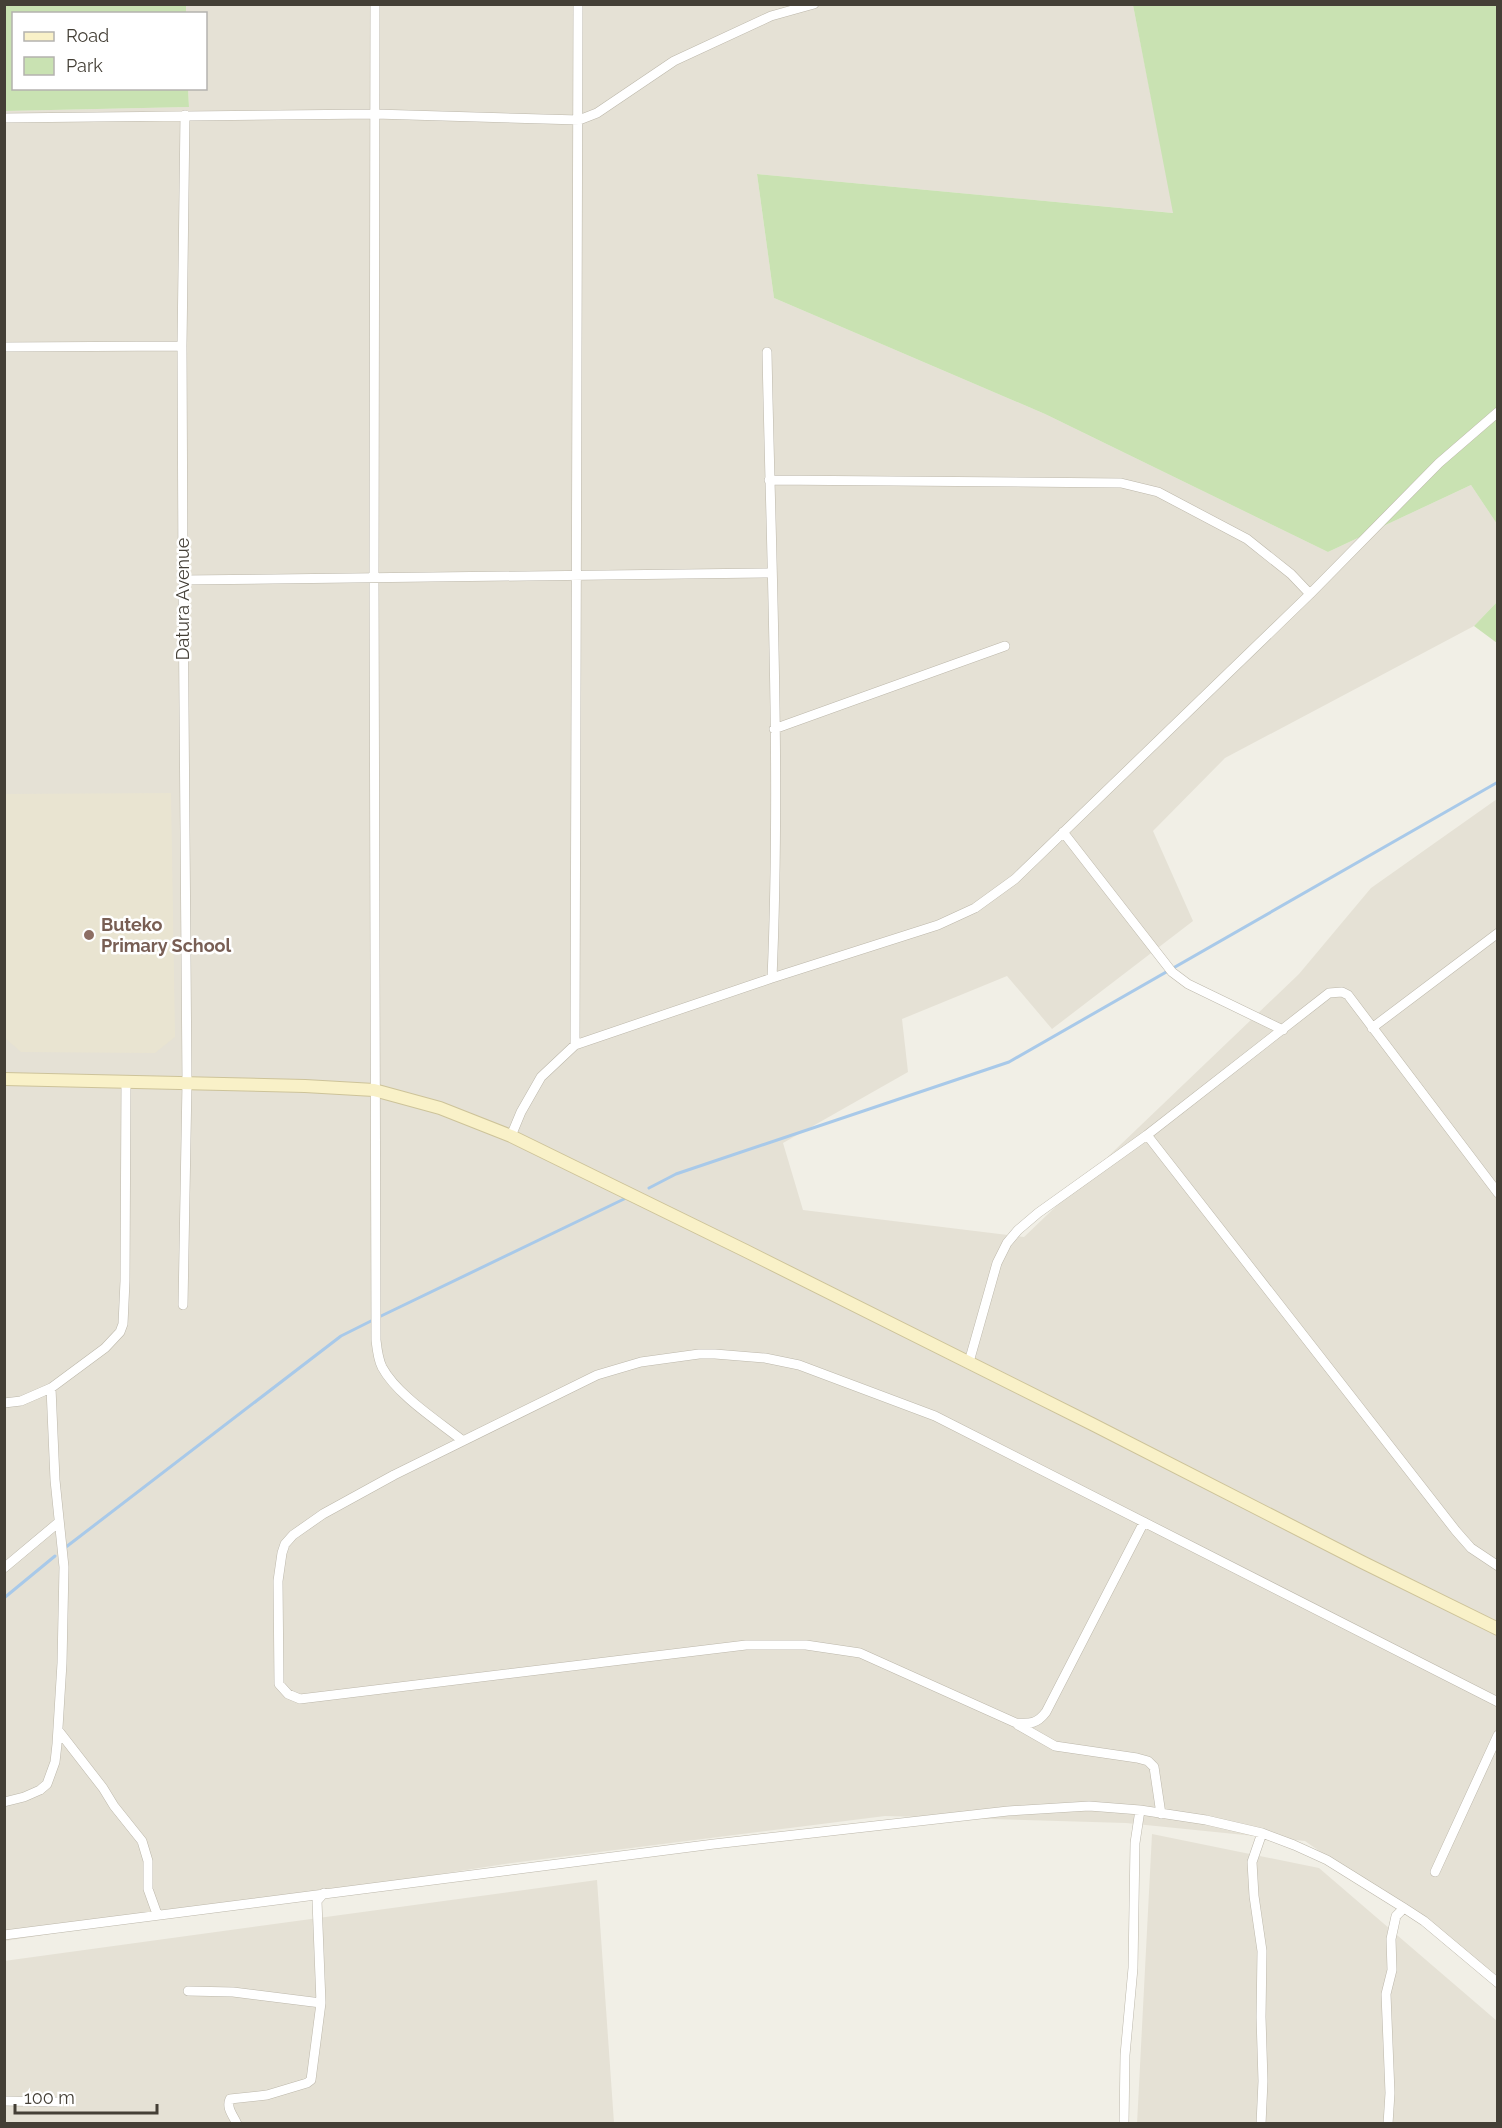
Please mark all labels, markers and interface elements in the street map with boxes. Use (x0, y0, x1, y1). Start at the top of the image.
legend (12, 12, 207, 90)
text: Road (66, 25, 109, 46)
text: Park (66, 55, 103, 76)
street label: Datura Avenue (172, 537, 193, 660)
place label: Buteko Primary School (101, 914, 231, 956)
marker: Buteko Primary School (82, 928, 96, 942)
scale bar (15, 2077, 158, 2115)
text: 100 m (24, 2087, 75, 2108)

